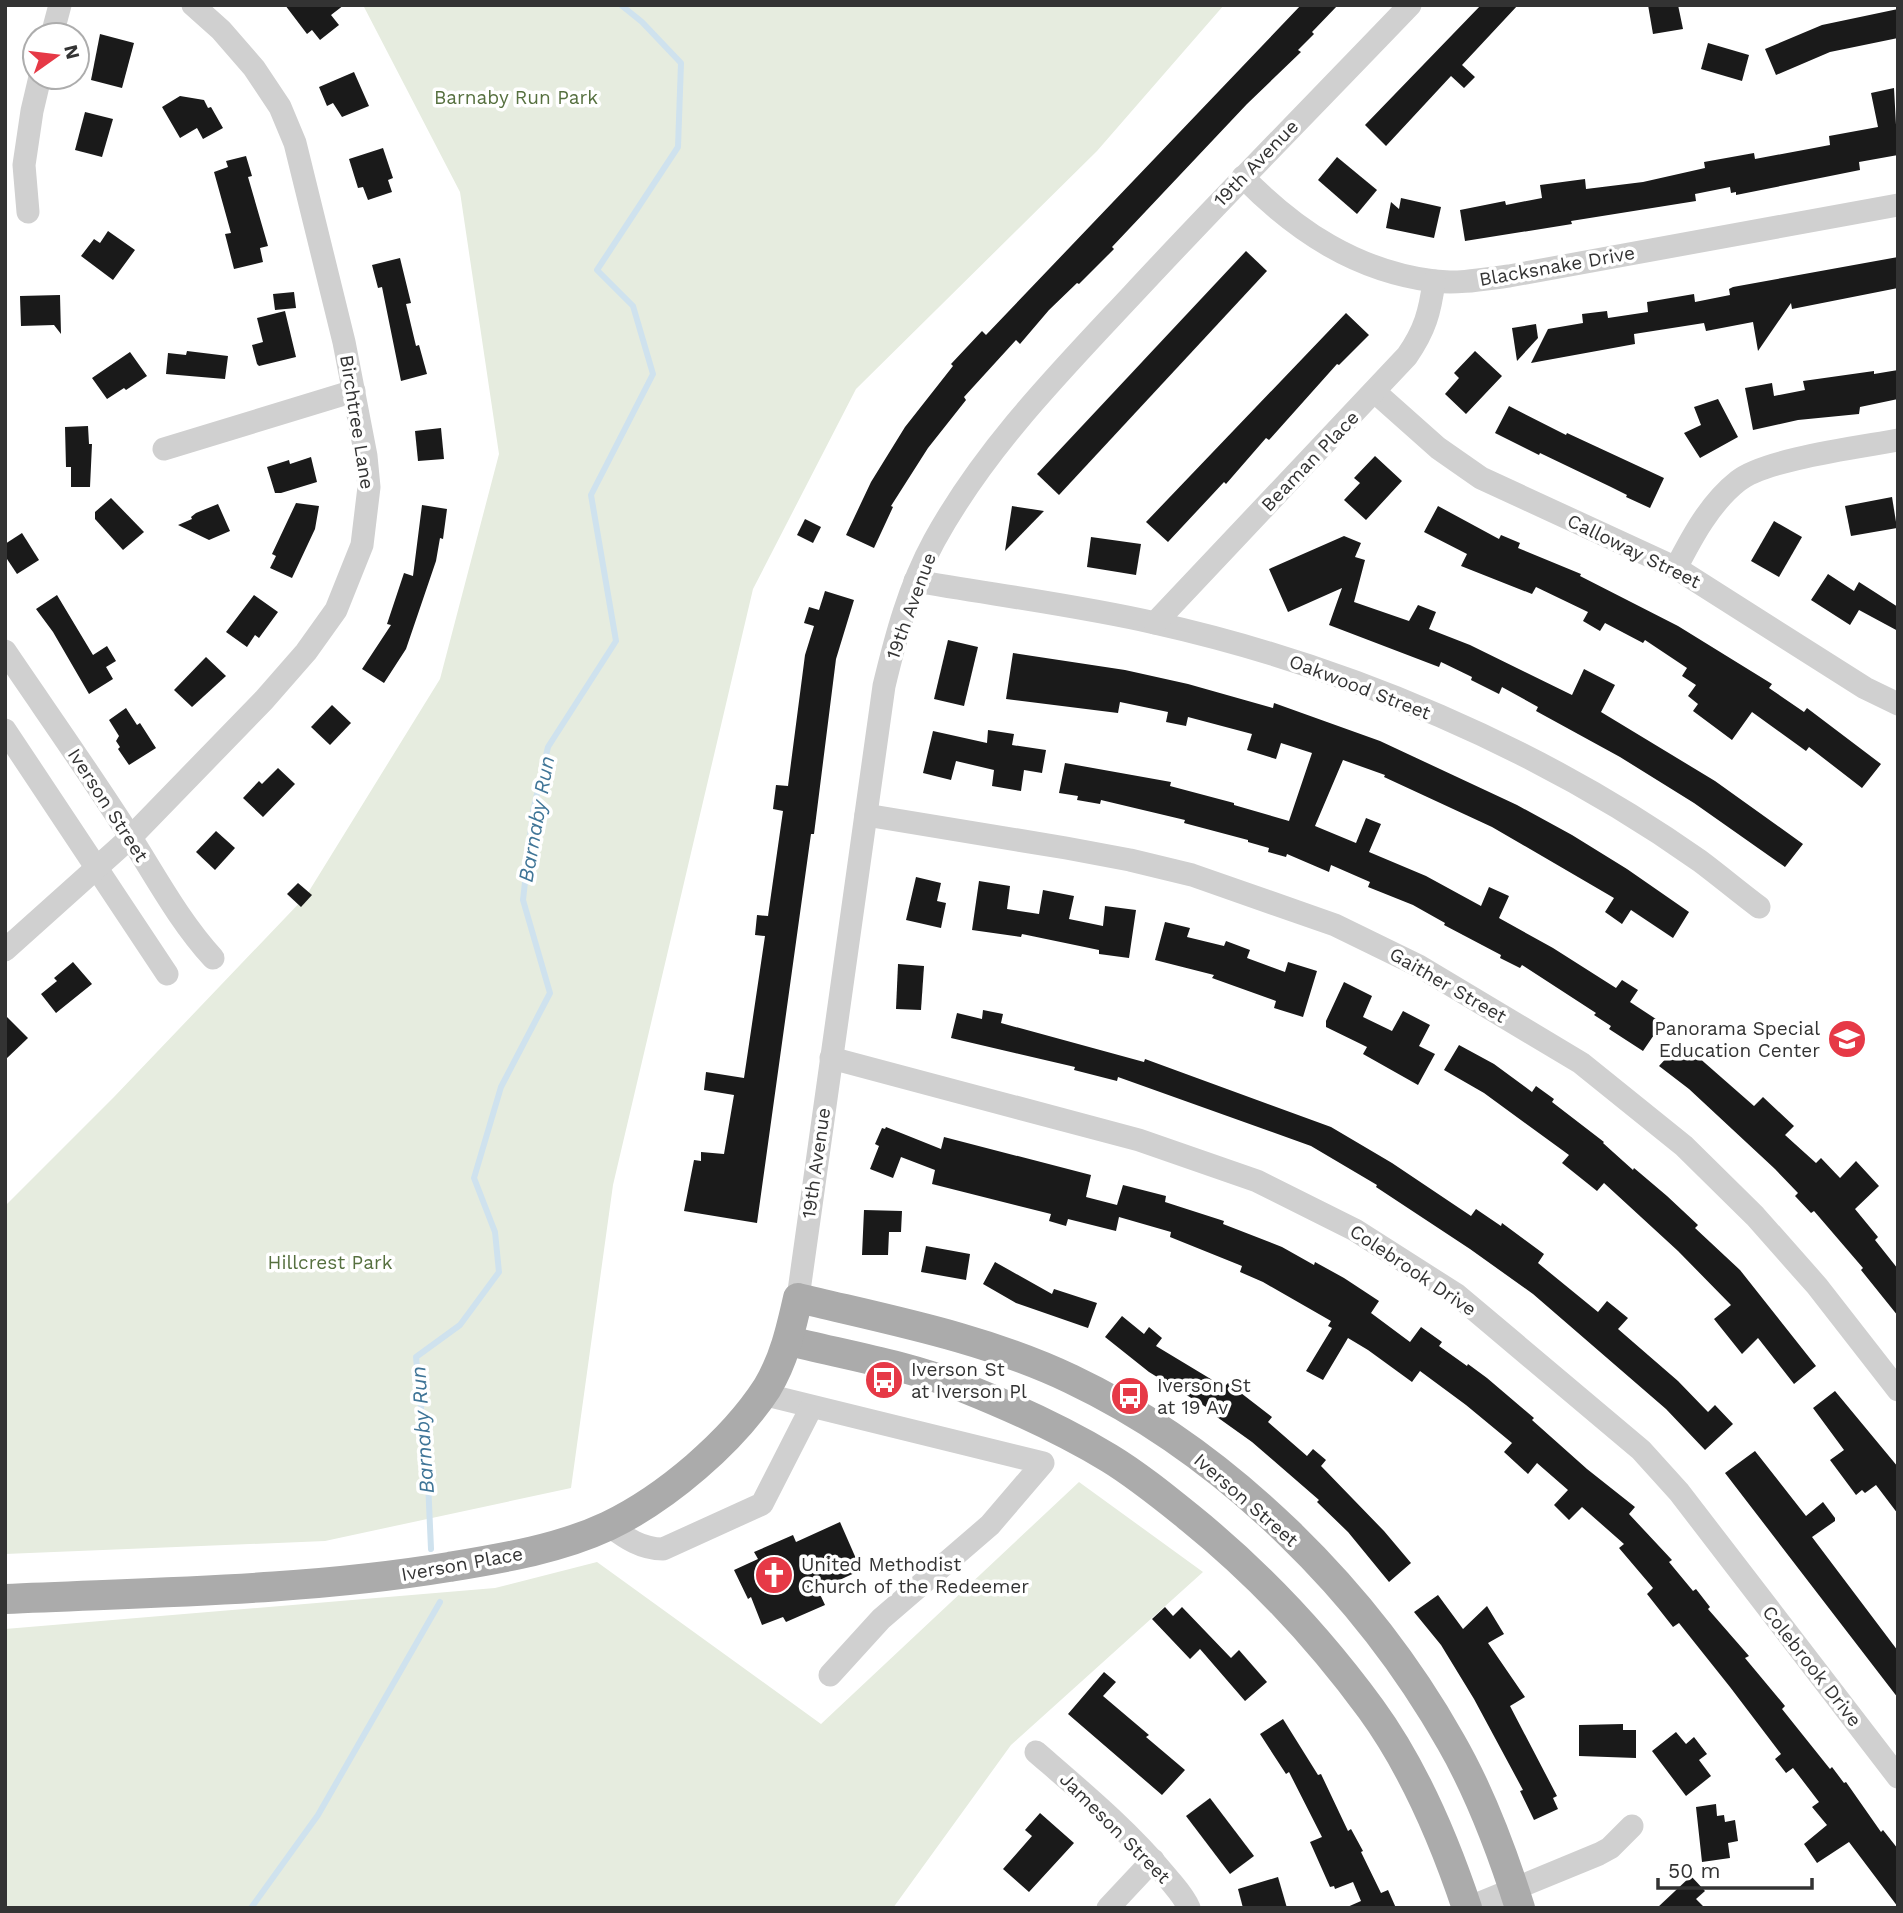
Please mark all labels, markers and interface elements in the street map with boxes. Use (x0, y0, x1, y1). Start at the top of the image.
north arrow (21, 21, 91, 91)
text: N (59, 42, 85, 62)
park label: Barnaby Run Park (434, 86, 598, 109)
street label: 19th Avenue (1209, 115, 1303, 211)
street label: Blacksnake Drive (1477, 241, 1637, 291)
street label: Birchtree Lane (335, 353, 379, 491)
street label: Beaman Place (1256, 406, 1364, 516)
street label: Calloway Street (1564, 509, 1704, 593)
street label: 19th Avenue (881, 550, 941, 662)
street label: Oakwood Street (1286, 649, 1434, 725)
street label: Iverson Street (63, 744, 153, 866)
water label: Barnaby Run (513, 754, 559, 884)
street label: Gaither Street (1385, 942, 1511, 1028)
place label: Panorama Special Education Center (1654, 1017, 1820, 1062)
school or university icon: Panorama Special Education Center (1826, 1018, 1868, 1060)
street label: 19th Avenue (797, 1106, 835, 1220)
street label: Colebrook Drive (1345, 1219, 1481, 1321)
park label: Hillcrest Park (267, 1251, 393, 1274)
place label: Iverson St at Iverson Pl (911, 1358, 1027, 1403)
bus stop icon: Iverson St at Iverson Pl (863, 1359, 905, 1401)
water label: Barnaby Run (405, 1365, 439, 1495)
place label: Iverson St at 19 Av (1157, 1374, 1251, 1419)
bus stop icon: Iverson St at 19 Av (1109, 1375, 1151, 1417)
street label: Iverson Street (1189, 1448, 1303, 1552)
street label: Iverson Place (399, 1542, 525, 1586)
place label: United Methodist Church of the Redeemer (801, 1553, 1029, 1598)
church icon: United Methodist Church of the Redeemer (753, 1554, 795, 1596)
street label: Colebrook Drive (1758, 1601, 1866, 1731)
street label: Jameson Street (1055, 1768, 1175, 1888)
scale bar (1658, 1846, 1812, 1890)
text: 50 m (1668, 1858, 1720, 1883)

